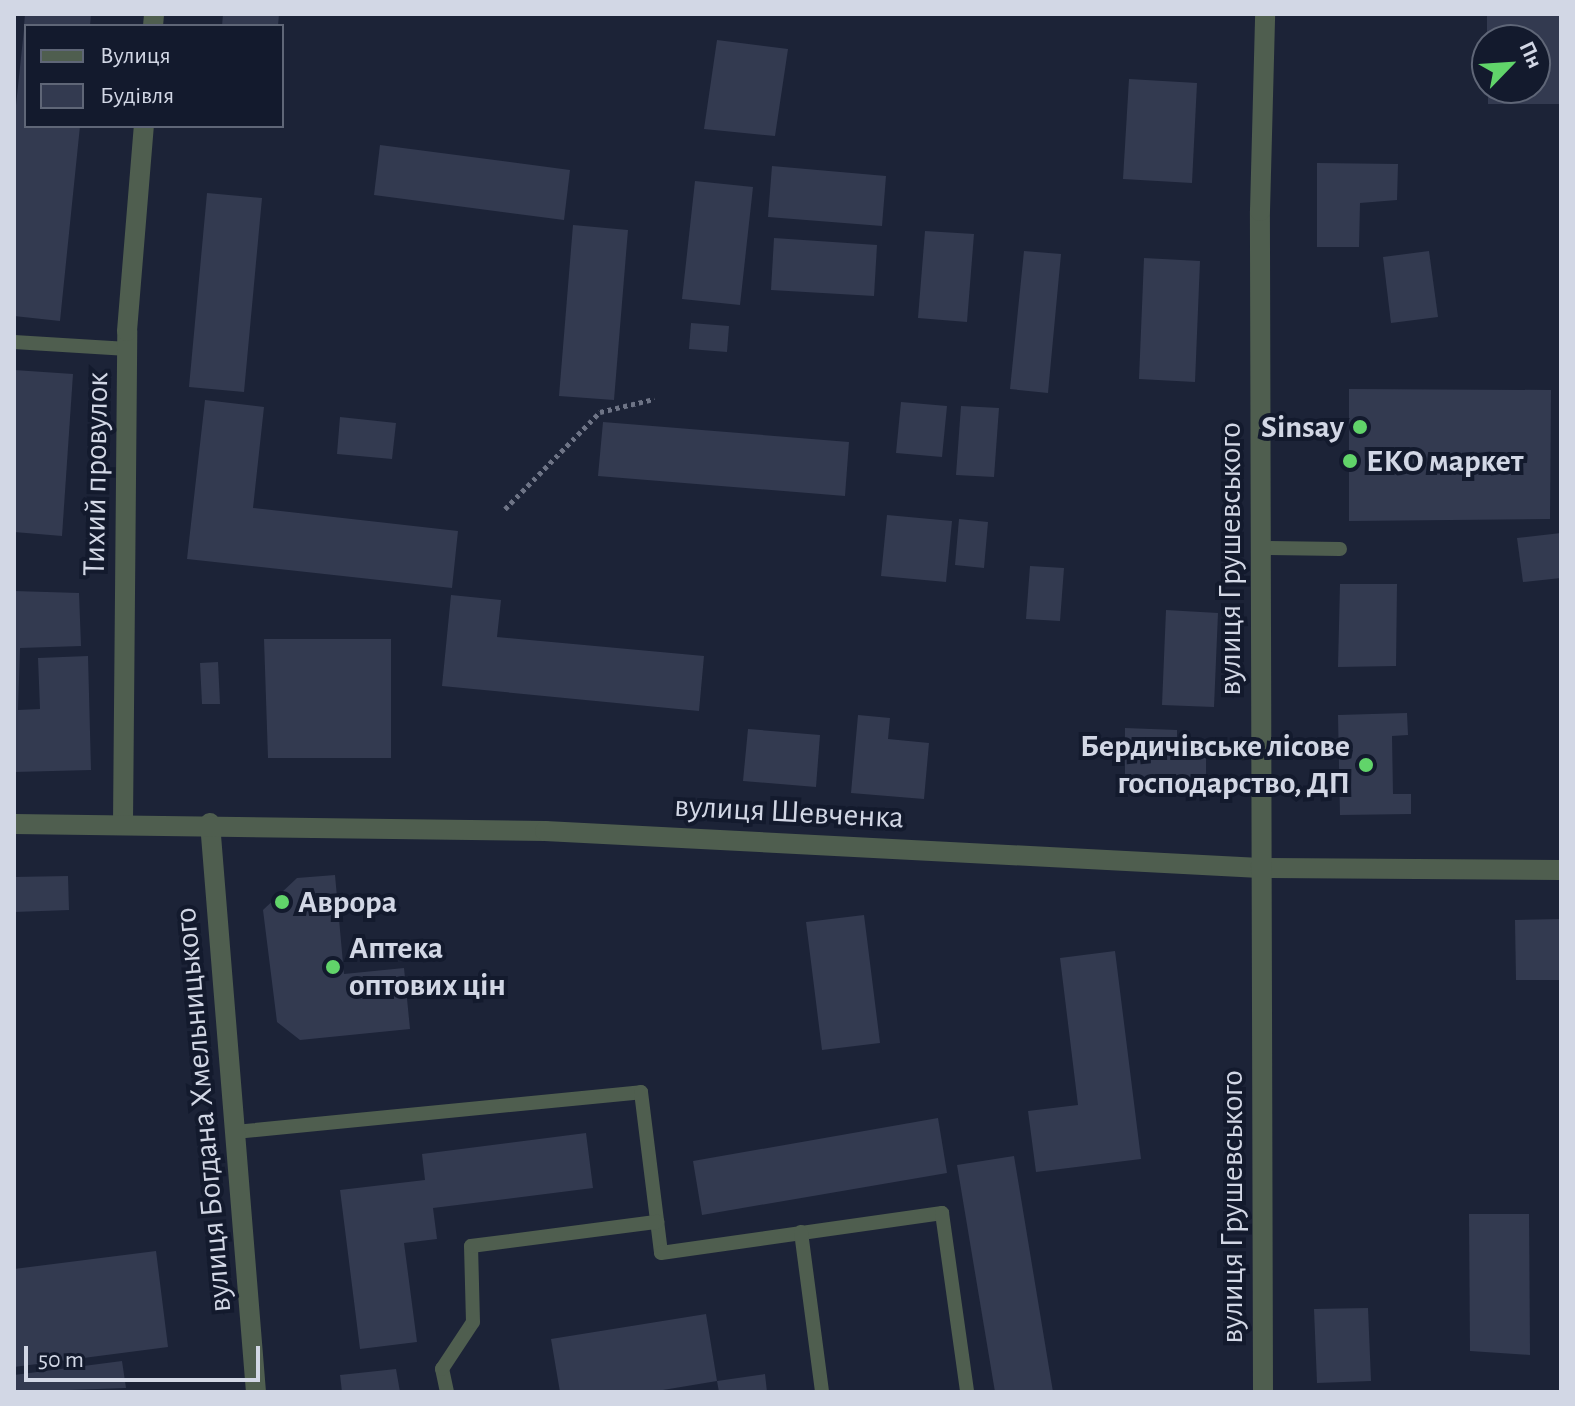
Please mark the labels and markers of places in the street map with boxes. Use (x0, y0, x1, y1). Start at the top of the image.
place label: Sinsay (1261, 408, 1344, 446)
marker: Sinsay (1351, 418, 1369, 436)
place label: ЕКО маркет (1366, 442, 1523, 480)
marker: ЕКО маркет (1341, 452, 1359, 470)
place label: Бердичівське лісове господарство, ДП (1080, 728, 1350, 803)
marker: Бердичівське лісове господарство, ДП (1357, 756, 1375, 774)
place label: Аврора (298, 883, 397, 921)
marker: Аврора (273, 893, 291, 911)
place label: Аптека оптових цін (349, 930, 506, 1005)
marker: Аптека оптових цін (324, 958, 342, 976)

